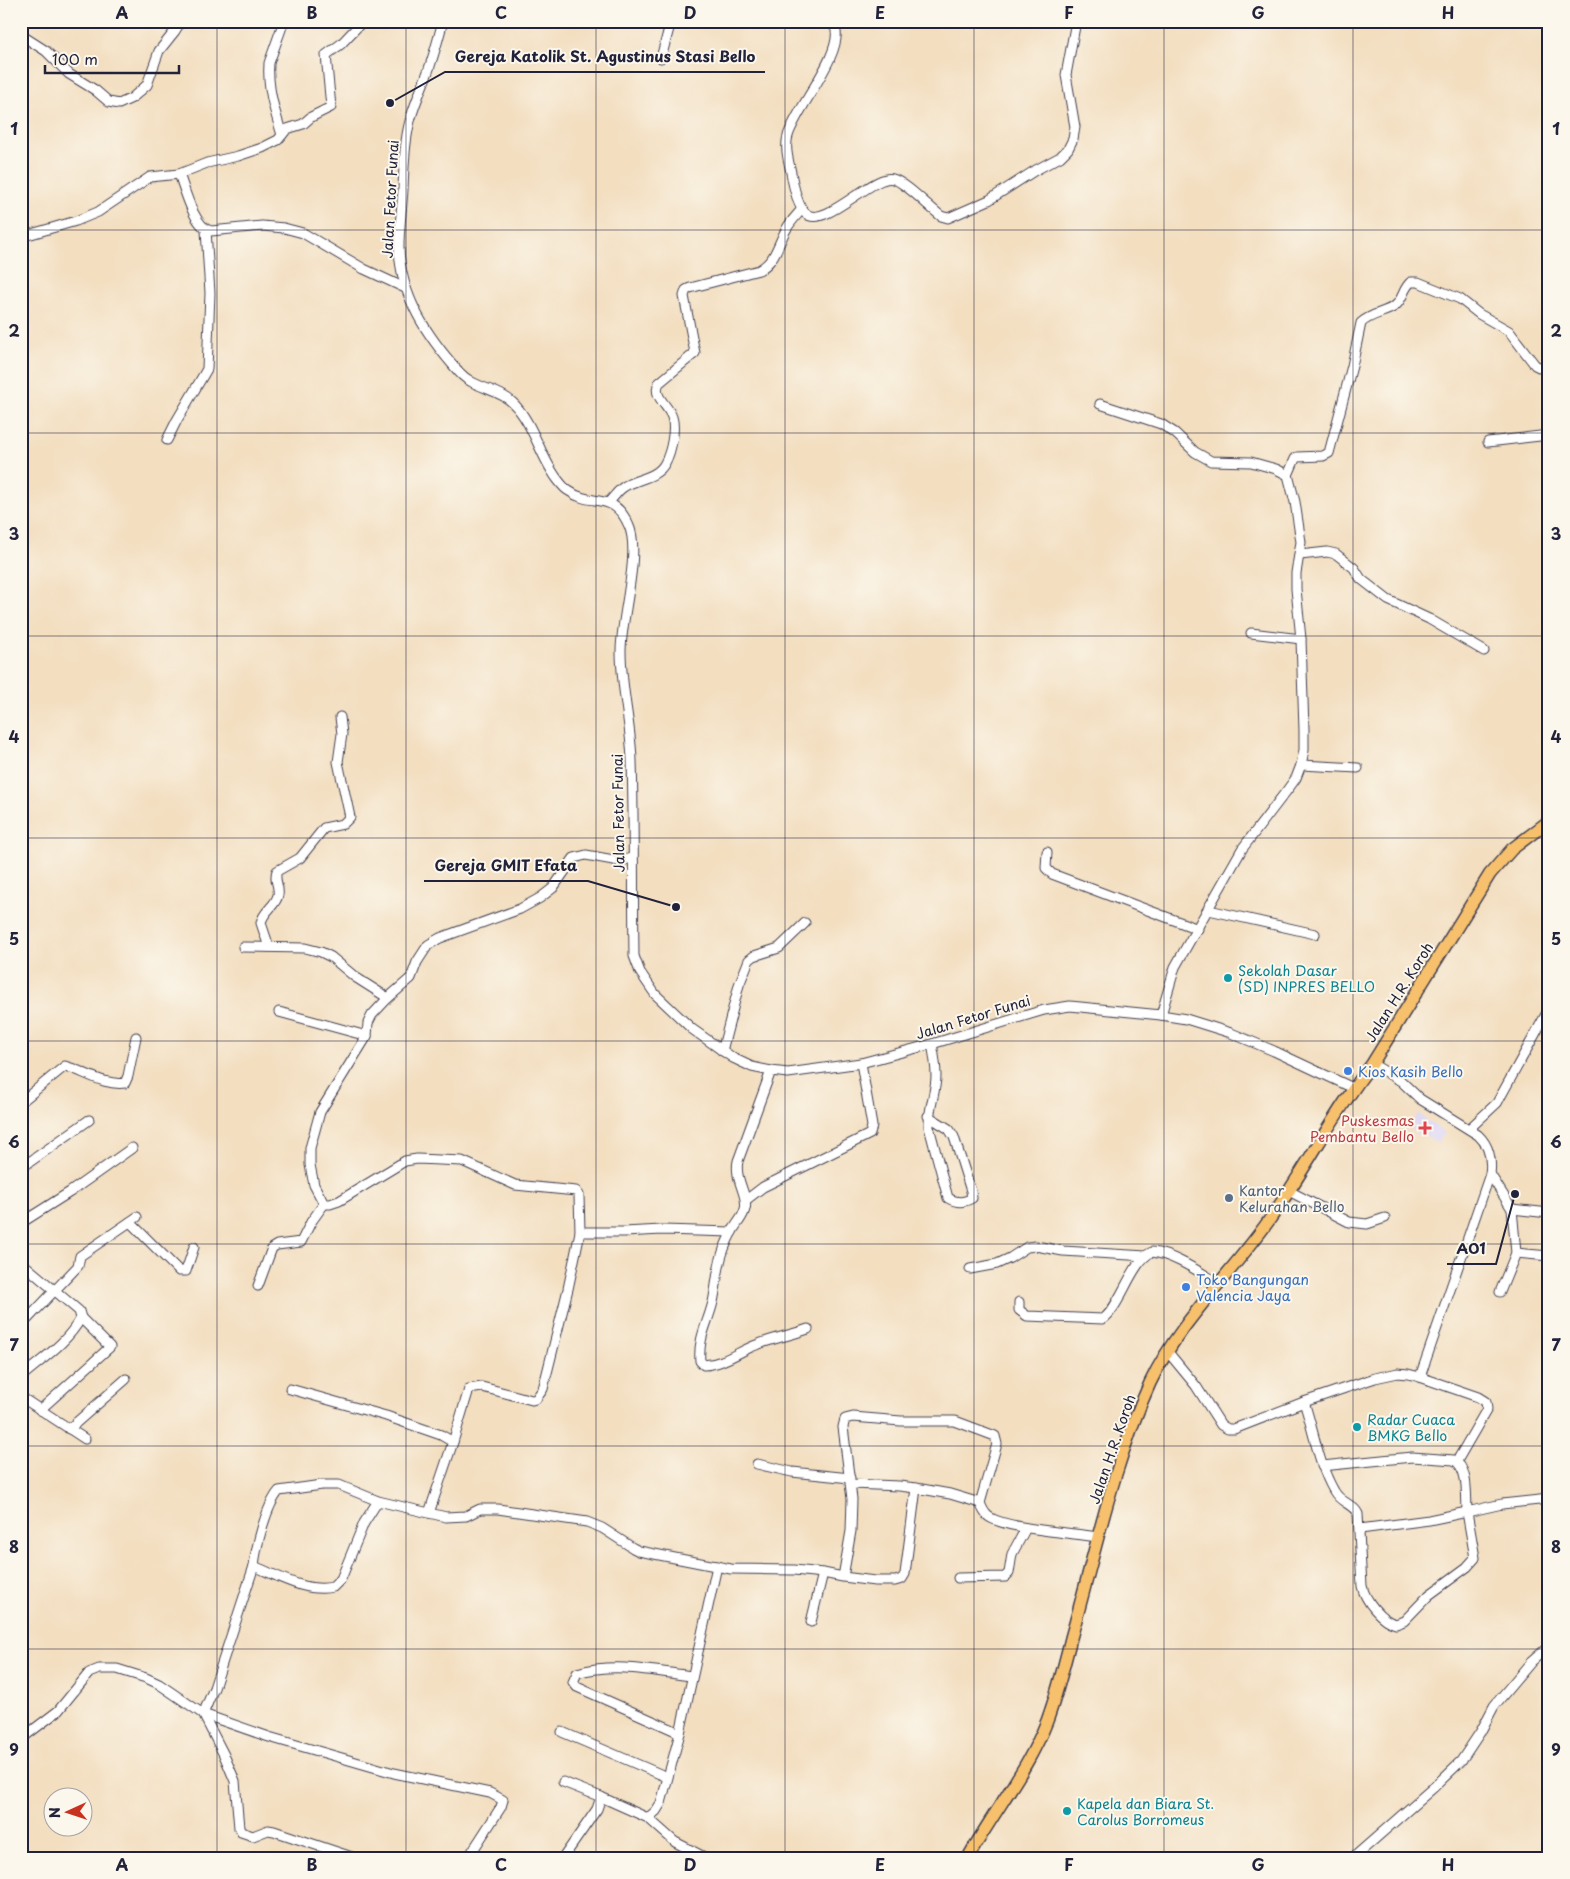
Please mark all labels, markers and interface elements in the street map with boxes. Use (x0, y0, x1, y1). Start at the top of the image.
text: A (116, 0, 129, 24)
text: B (307, 0, 318, 24)
text: C (495, 0, 507, 24)
text: D (684, 0, 696, 24)
text: E (875, 0, 885, 24)
text: F (1064, 0, 1074, 24)
text: G (1251, 0, 1265, 24)
text: H (1442, 0, 1454, 24)
scale bar (45, 42, 179, 74)
callout: Gereja Katolik St. Agustinus Stasi Bello (445, 42, 765, 72)
text: Gereja Katolik St. Agustinus Stasi Bello (455, 44, 755, 67)
text: 100 m (52, 47, 98, 70)
text: 1 (10, 116, 18, 140)
text: 1 (1552, 116, 1560, 140)
street label: Jalan Fetor Funai (376, 139, 404, 259)
text: 2 (8, 318, 20, 342)
text: 2 (1550, 318, 1562, 342)
text: 3 (9, 521, 19, 545)
text: 3 (1551, 521, 1561, 545)
text: 4 (9, 724, 20, 748)
text: 4 (1551, 724, 1562, 748)
street label: Jalan Fetor Funai (606, 753, 630, 873)
callout: Gereja GMIT Efata (424, 851, 588, 881)
text: Gereja GMIT Efata (434, 853, 578, 876)
text: 5 (9, 926, 19, 950)
text: 5 (1551, 926, 1561, 950)
street label: Jalan H.R. Koroh (1360, 938, 1438, 1046)
place label: Sekolah Dasar (SD) INPRES BELLO (1238, 960, 1375, 997)
marker: Sekolah Dasar (SD) INPRES BELLO (1222, 972, 1234, 984)
street label: Jalan Fetor Funai (913, 990, 1033, 1044)
place label: Kios Kasih Bello (1358, 1061, 1463, 1082)
marker: Kios Kasih Bello (1342, 1065, 1354, 1077)
place label: Puskesmas Pembantu Bello (1310, 1110, 1414, 1147)
marker: Puskesmas Pembantu Bello (1418, 1121, 1432, 1135)
text: 6 (8, 1129, 20, 1153)
text: 6 (1550, 1129, 1562, 1153)
place label: Kantor Kelurahan Bello (1239, 1180, 1345, 1217)
marker: Kantor Kelurahan Bello (1223, 1192, 1235, 1204)
callout: A01 (1447, 1234, 1496, 1264)
text: A01 (1456, 1236, 1486, 1259)
place label: Toko Bangungan Valencia Jaya (1196, 1269, 1309, 1306)
marker: Toko Bangungan Valencia Jaya (1180, 1281, 1192, 1293)
text: 7 (9, 1332, 19, 1356)
text: 7 (1551, 1332, 1561, 1356)
street label: Jalan H.R. Koroh (1083, 1391, 1141, 1507)
place label: Radar Cuaca BMKG Bello (1367, 1409, 1455, 1446)
marker: Radar Cuaca BMKG Bello (1351, 1421, 1363, 1433)
text: 8 (9, 1534, 19, 1558)
text: 8 (1551, 1534, 1561, 1558)
text: 9 (9, 1737, 19, 1761)
text: 9 (1551, 1737, 1561, 1761)
north arrow (42, 1786, 92, 1836)
place label: Kapela dan Biara St. Carolus Borromeus (1077, 1793, 1214, 1830)
marker: Kapela dan Biara St. Carolus Borromeus (1061, 1805, 1073, 1817)
text: N (44, 1807, 65, 1819)
text: A (116, 1852, 129, 1876)
text: B (307, 1852, 318, 1876)
text: C (495, 1852, 507, 1876)
text: D (684, 1852, 696, 1876)
text: E (875, 1852, 885, 1876)
text: F (1064, 1852, 1074, 1876)
text: G (1251, 1852, 1265, 1876)
text: H (1442, 1852, 1454, 1876)

